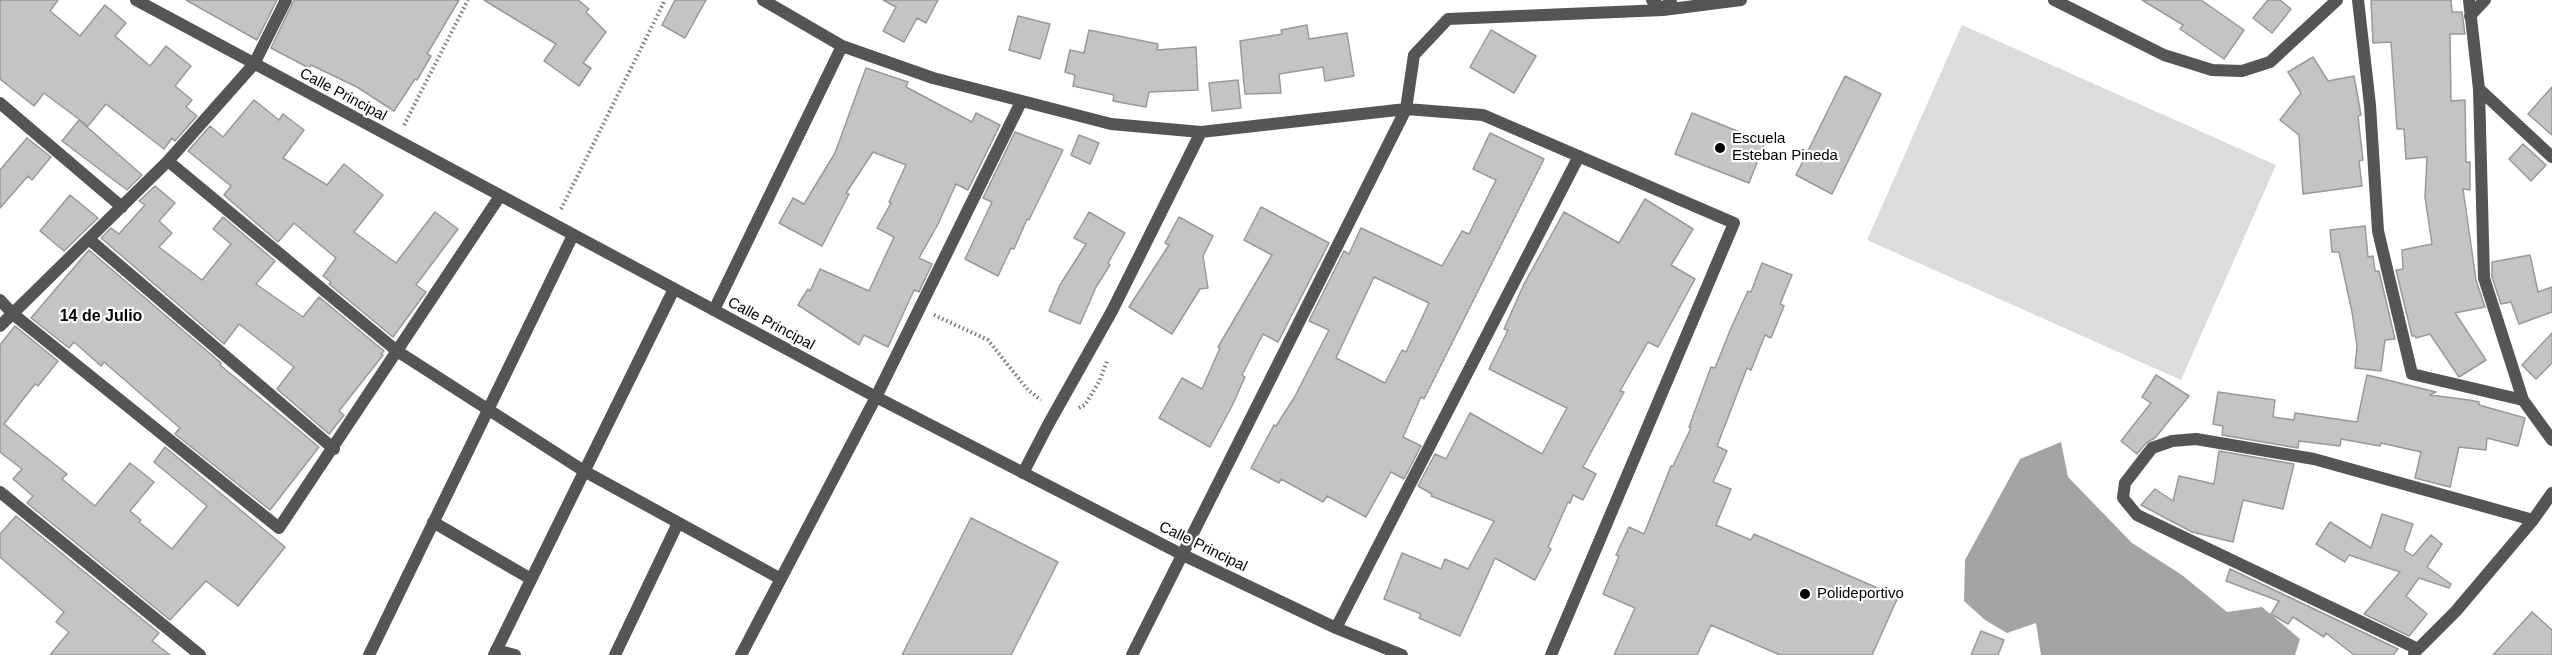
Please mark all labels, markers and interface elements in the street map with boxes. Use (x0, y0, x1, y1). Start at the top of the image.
street label: Calle Principal (296, 65, 390, 125)
place label: Escuela Esteban Pineda (1732, 130, 1838, 165)
marker: Escuela Esteban Pineda (1713, 141, 1727, 155)
street label: Calle Principal (724, 294, 818, 354)
district label: 14 de Julio (60, 307, 142, 327)
street label: Calle Principal (1156, 518, 1250, 576)
place label: Polideportivo (1817, 585, 1904, 603)
marker: Polideportivo (1798, 587, 1812, 601)

